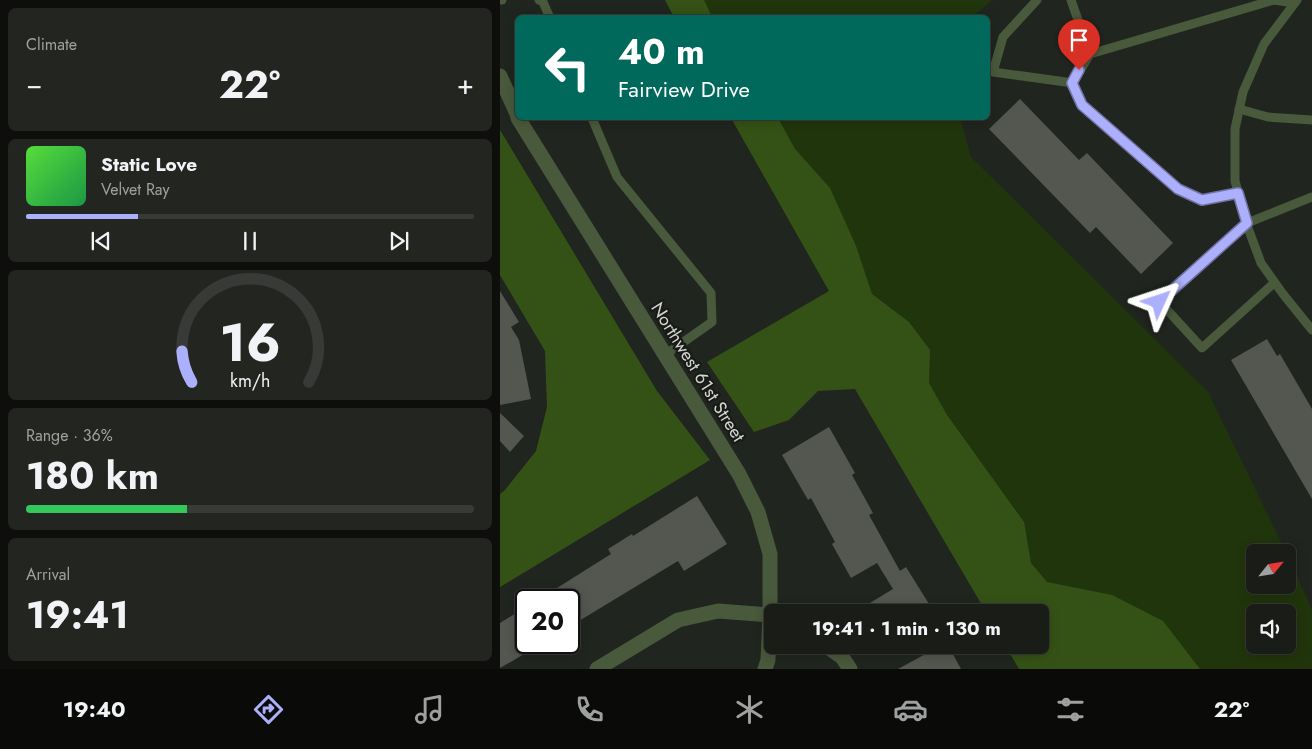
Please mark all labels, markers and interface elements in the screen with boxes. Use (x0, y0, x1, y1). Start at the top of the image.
pin (1058, 19, 1100, 70)
icon: arrive (1065, 26, 1093, 54)
text: 40 m (618, 27, 705, 77)
text: Climate (26, 33, 77, 56)
icon: left (535, 35, 600, 100)
text: 22° (219, 57, 280, 112)
text: − (26, 64, 43, 105)
text: + (457, 64, 474, 105)
text: Fairview Drive (618, 73, 750, 105)
text: Static Love (101, 151, 197, 178)
text: Velvet Ray (101, 178, 170, 201)
icon: previous (87, 227, 115, 255)
icon: pause (236, 227, 264, 255)
icon: next (385, 227, 413, 255)
position arrow (1132, 275, 1184, 327)
street label: Northwest 61st Street (645, 297, 752, 447)
text: 16 (219, 305, 281, 381)
text: km/h (230, 368, 270, 394)
text: Range · 36% (26, 424, 113, 447)
text: 180 km (26, 448, 159, 503)
north arrow (1246, 544, 1296, 594)
map controls (1246, 544, 1296, 654)
text: Arrival (26, 563, 70, 586)
text: 19:41 (26, 587, 129, 642)
speed limit sign: 20 (515, 589, 580, 654)
button: sound (1246, 604, 1296, 654)
text: 19:41 · 1 min · 130 m (812, 615, 1001, 642)
icon: directions (251, 692, 286, 727)
icon: music (412, 692, 447, 727)
icon: phone (572, 692, 607, 727)
icon: climate (732, 692, 767, 727)
icon: car (893, 692, 928, 727)
icon: filters (1053, 692, 1088, 727)
text: 19:40 (63, 693, 126, 725)
text: 22° (1214, 693, 1249, 725)

